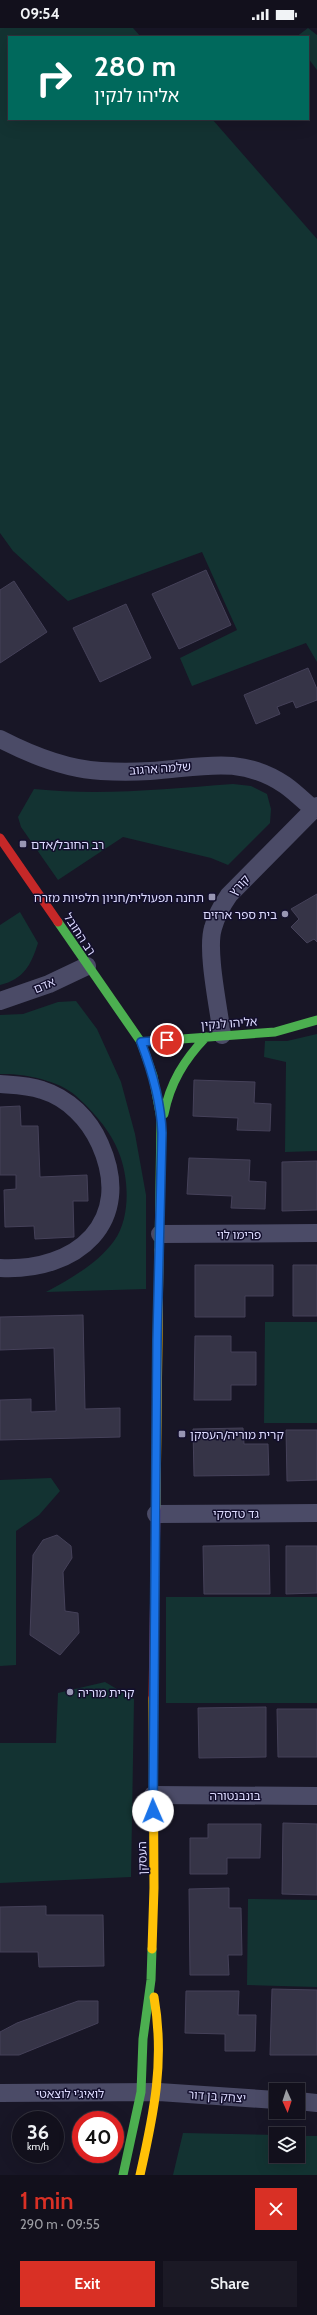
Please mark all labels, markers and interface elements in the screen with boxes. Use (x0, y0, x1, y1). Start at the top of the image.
text: 09:54 (20, 5, 60, 23)
text: 280 m (94, 49, 176, 83)
icon: right (28, 52, 80, 104)
text: אליהו לנקין (94, 85, 179, 107)
street label: שלמה ארגוב (129, 758, 191, 778)
place label: רב החובל/אדם (31, 837, 104, 852)
marker: רב החובל/אדם (18, 839, 28, 849)
street label: קורץ (225, 871, 253, 899)
place label: תחנה תפעולית/חניון תלפיות מזרח (34, 890, 204, 905)
marker: תחנה תפעולית/חניון תלפיות מזרח (207, 892, 217, 902)
place label: בית ספר ארזים (203, 907, 277, 922)
marker: בית ספר ארזים (280, 909, 290, 919)
street label: רב החובל (61, 910, 99, 958)
street label: אדם (31, 974, 57, 996)
street label: אליהו לנקין (200, 1014, 258, 1032)
pin (150, 1023, 184, 1057)
icon: arrive (156, 1029, 178, 1051)
street label: פרימו לוי (217, 1227, 261, 1242)
place label: קרית מוריה/העסקן (190, 1427, 284, 1442)
marker: קרית מוריה/העסקן (177, 1429, 187, 1439)
street label: גד טדסקי (213, 1506, 260, 1521)
place label: קרית מוריה (78, 1685, 135, 1700)
marker: קרית מוריה (65, 1687, 75, 1697)
street label: בונבנטורה (209, 1788, 261, 1803)
position arrow (132, 1790, 174, 1832)
street label: העסקן (134, 1841, 150, 1875)
north arrow (269, 2083, 305, 2119)
map controls (269, 2083, 305, 2163)
street label: לואיג'י לוצאטי (36, 2086, 104, 2101)
street label: יצחק בן דור (187, 2086, 247, 2106)
speed limit sign: 40 (72, 2111, 124, 2163)
text: 36 (27, 2120, 49, 2144)
button: layers (269, 2127, 305, 2163)
text: km/h (27, 2140, 49, 2153)
text: 1 min (20, 2186, 74, 2215)
button: close (255, 2188, 297, 2230)
text: 290 m · 09:55 (20, 2216, 100, 2232)
button: Exit (20, 2261, 155, 2307)
button: Share (163, 2261, 297, 2307)

